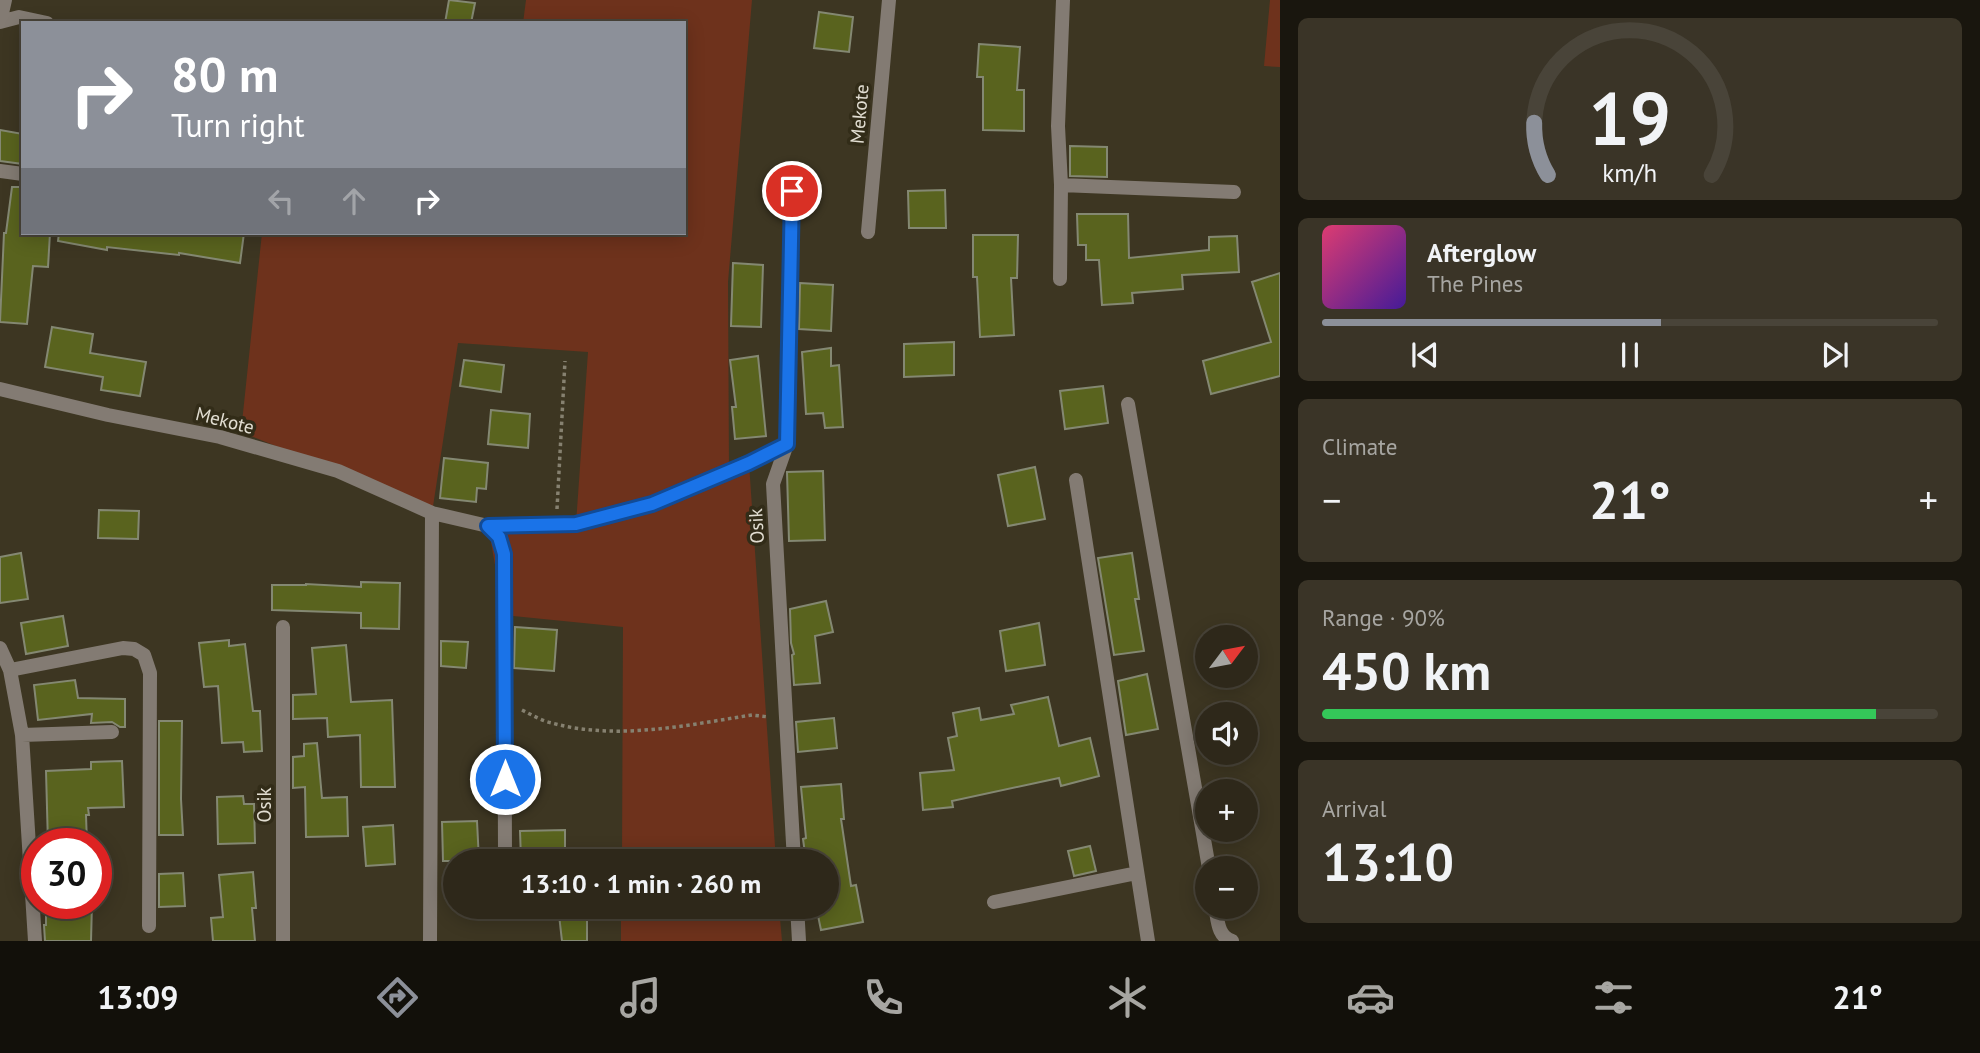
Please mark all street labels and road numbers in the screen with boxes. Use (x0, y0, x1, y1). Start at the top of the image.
street label: Mekote (844, 83, 874, 145)
street label: Mekote (193, 401, 257, 439)
street label: Osik (743, 508, 769, 544)
street label: Osik (252, 787, 276, 823)

